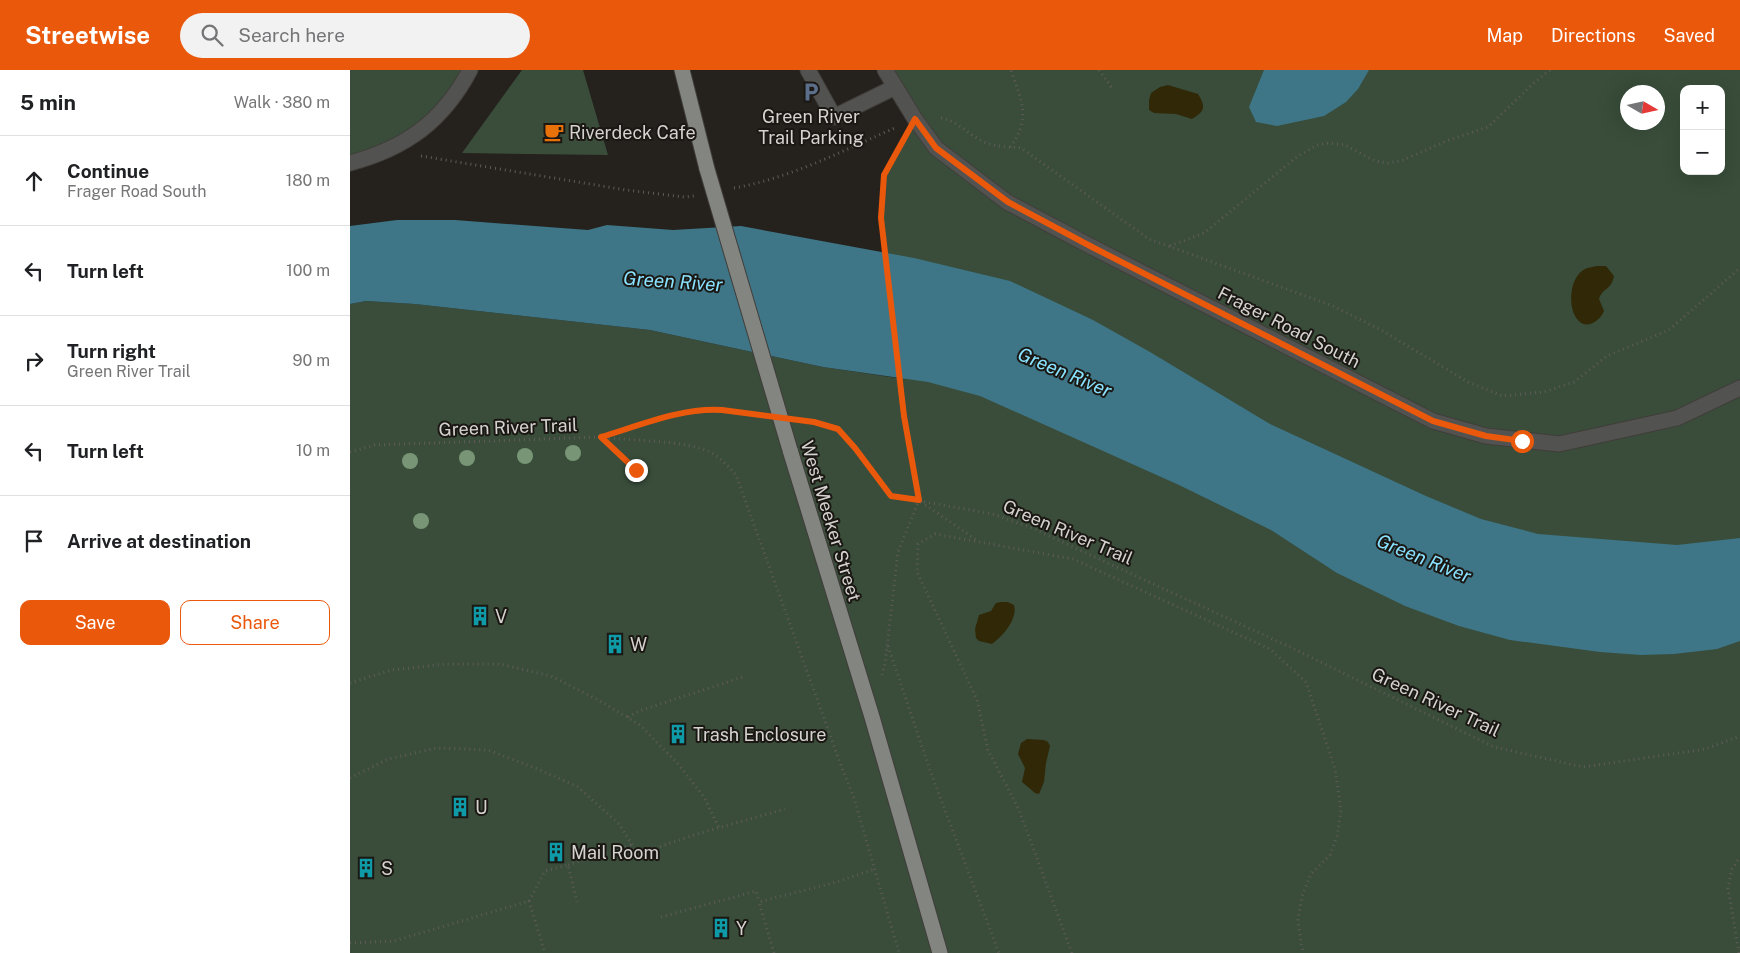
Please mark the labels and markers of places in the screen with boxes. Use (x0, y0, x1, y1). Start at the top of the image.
parking icon: Green River Trail Parking (800, 81, 822, 103)
place label: Green River Trail Parking (758, 106, 864, 148)
cafe icon: Riverdeck Cafe (543, 121, 565, 143)
place label: Riverdeck Cafe (569, 122, 696, 143)
building icon: V (469, 605, 491, 627)
place label: V (495, 606, 507, 627)
building icon: W (604, 633, 626, 655)
place label: W (630, 634, 647, 655)
building icon: Trash Enclosure (667, 723, 689, 745)
place label: Trash Enclosure (693, 724, 826, 745)
building icon: U (449, 796, 471, 818)
place label: U (475, 797, 488, 818)
building icon: Mail Room (545, 841, 567, 863)
place label: Mail Room (571, 842, 659, 863)
building icon: S (355, 857, 377, 879)
place label: S (381, 858, 393, 879)
building icon: Y (710, 917, 732, 939)
place label: Y (736, 918, 747, 939)

